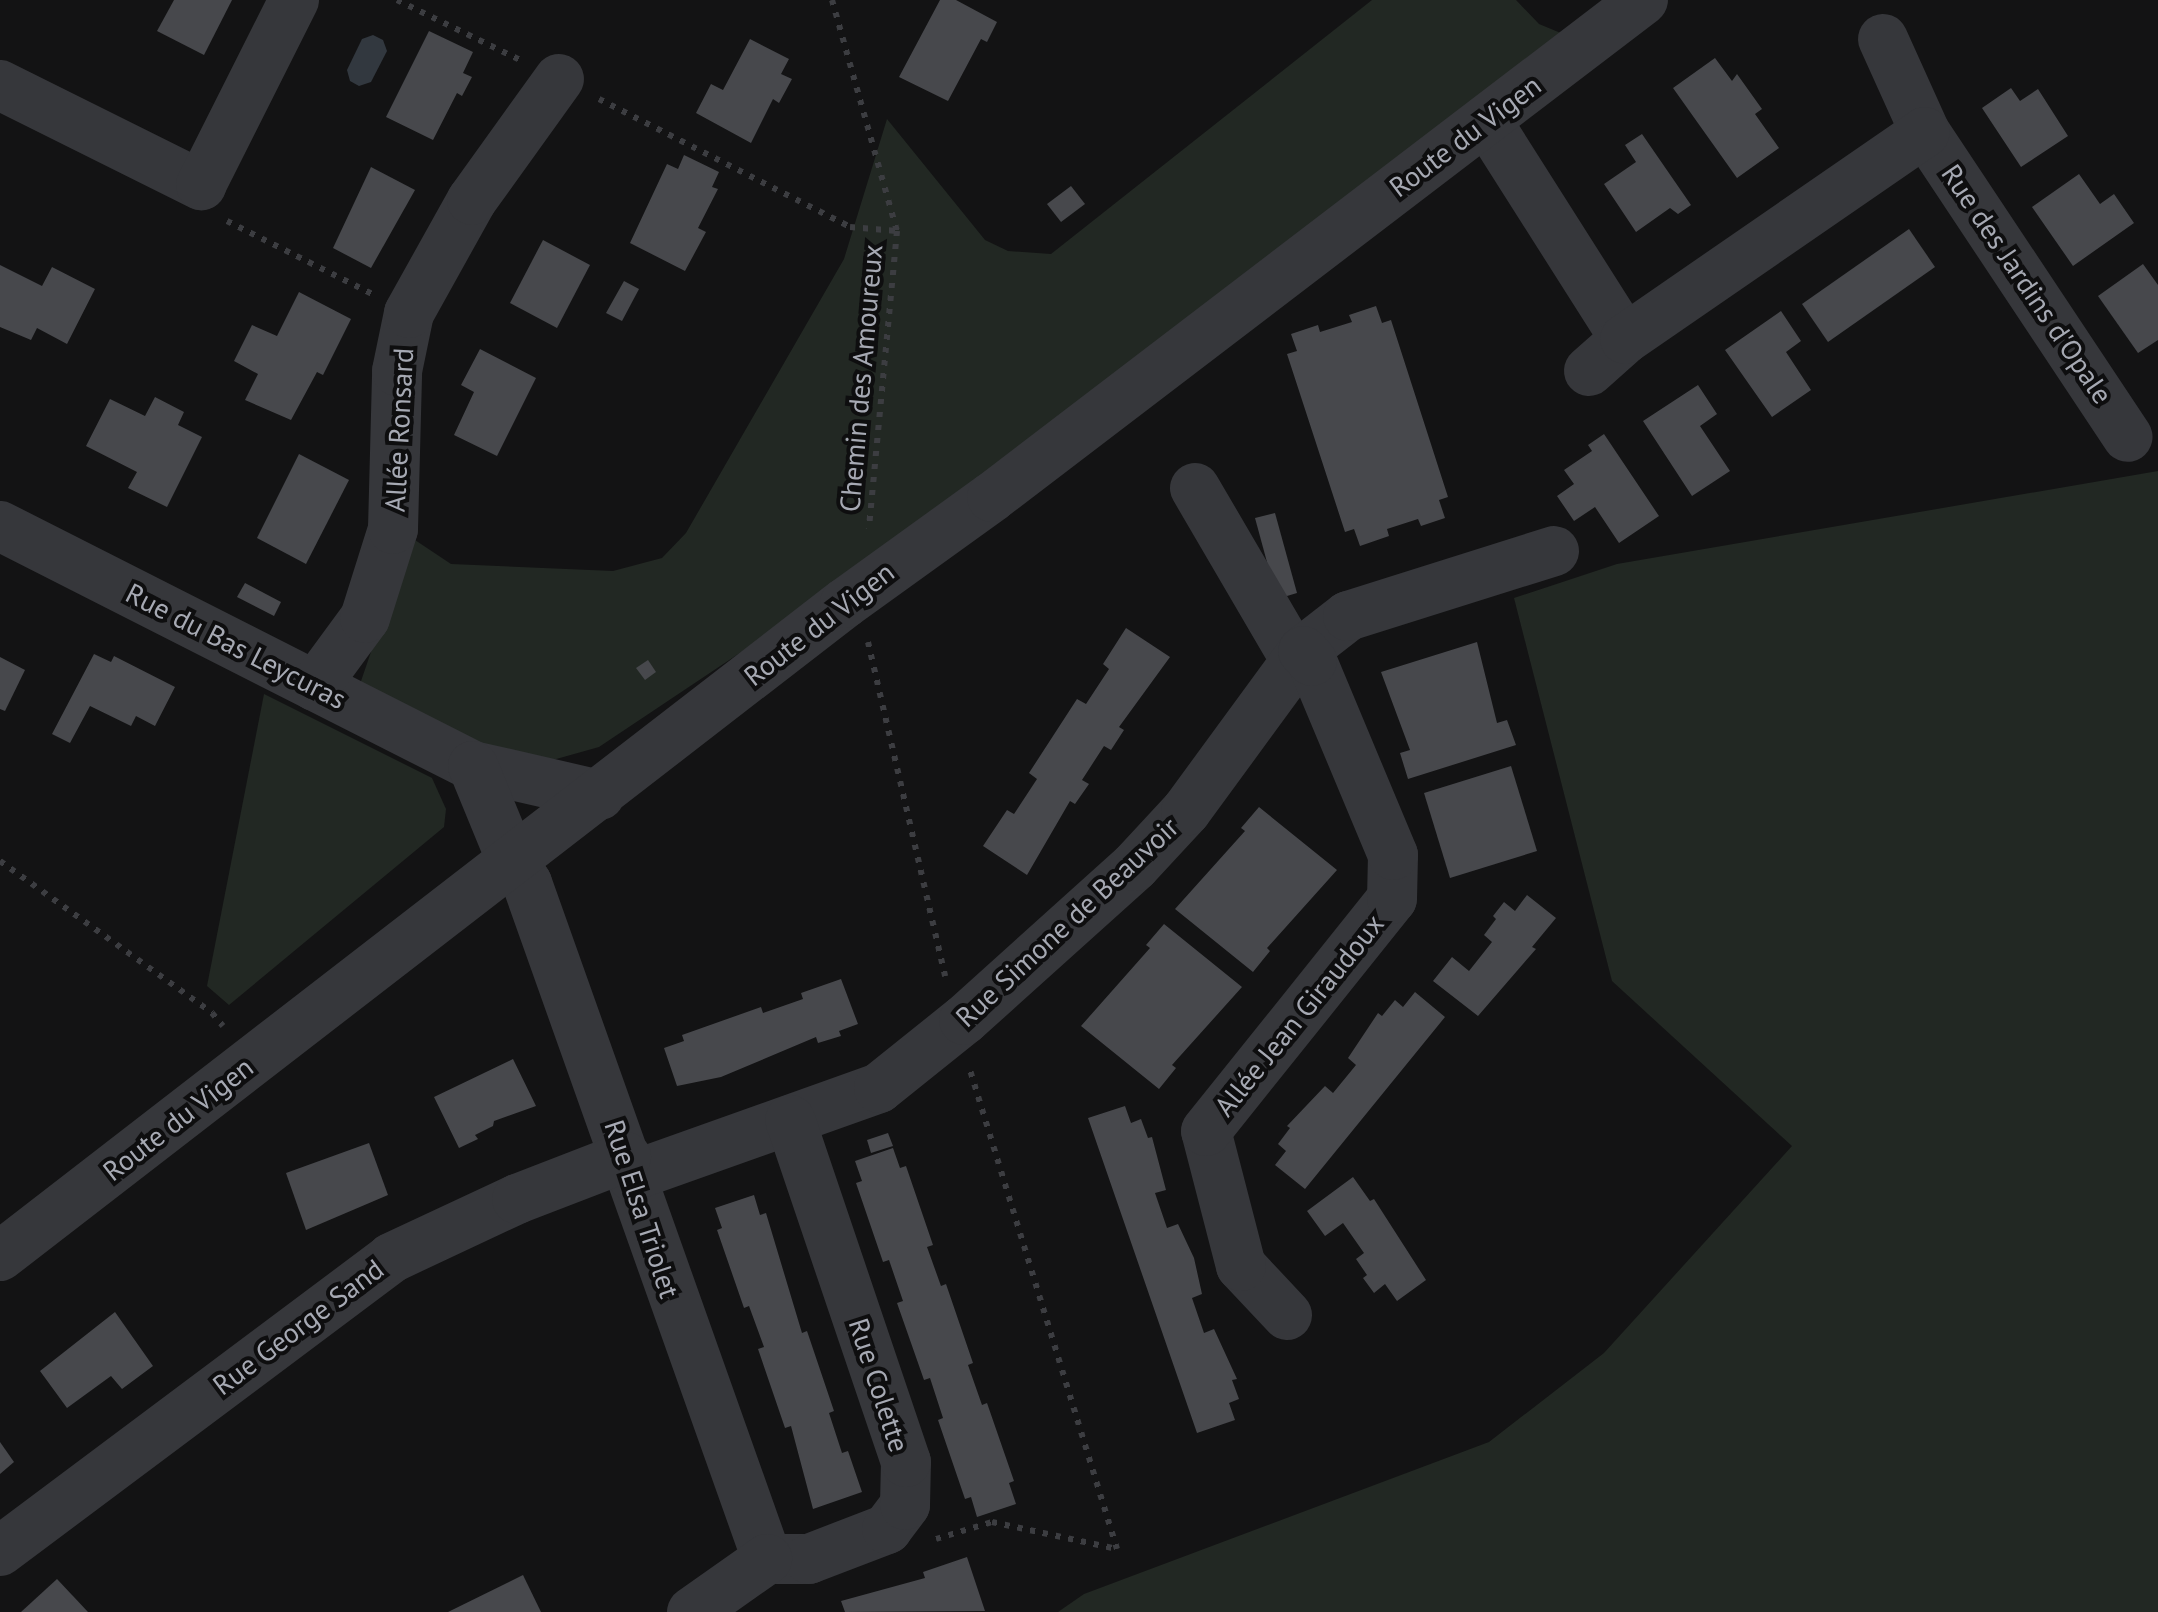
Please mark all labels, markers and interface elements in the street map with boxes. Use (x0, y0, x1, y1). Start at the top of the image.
street label: Route du Vigen (1382, 68, 1548, 204)
street label: Rue des Jardins d'Opale (1934, 158, 2120, 410)
street label: Chemin des Amoureux (833, 242, 889, 514)
street label: Allée Ronsard (378, 347, 420, 513)
street label: Route du Vigen (737, 555, 901, 693)
street label: Rue du Bas Leycuras (120, 576, 352, 716)
street label: Rue Simone de Beauvoir (949, 810, 1185, 1034)
street label: Allée Jean Giraudoux (1207, 907, 1391, 1123)
street label: Route du Vigen (96, 1050, 260, 1188)
street label: Rue Elsa Triolet (597, 1115, 687, 1303)
street label: Rue George Sand (206, 1252, 390, 1402)
street label: Rue Colette (842, 1314, 916, 1456)

